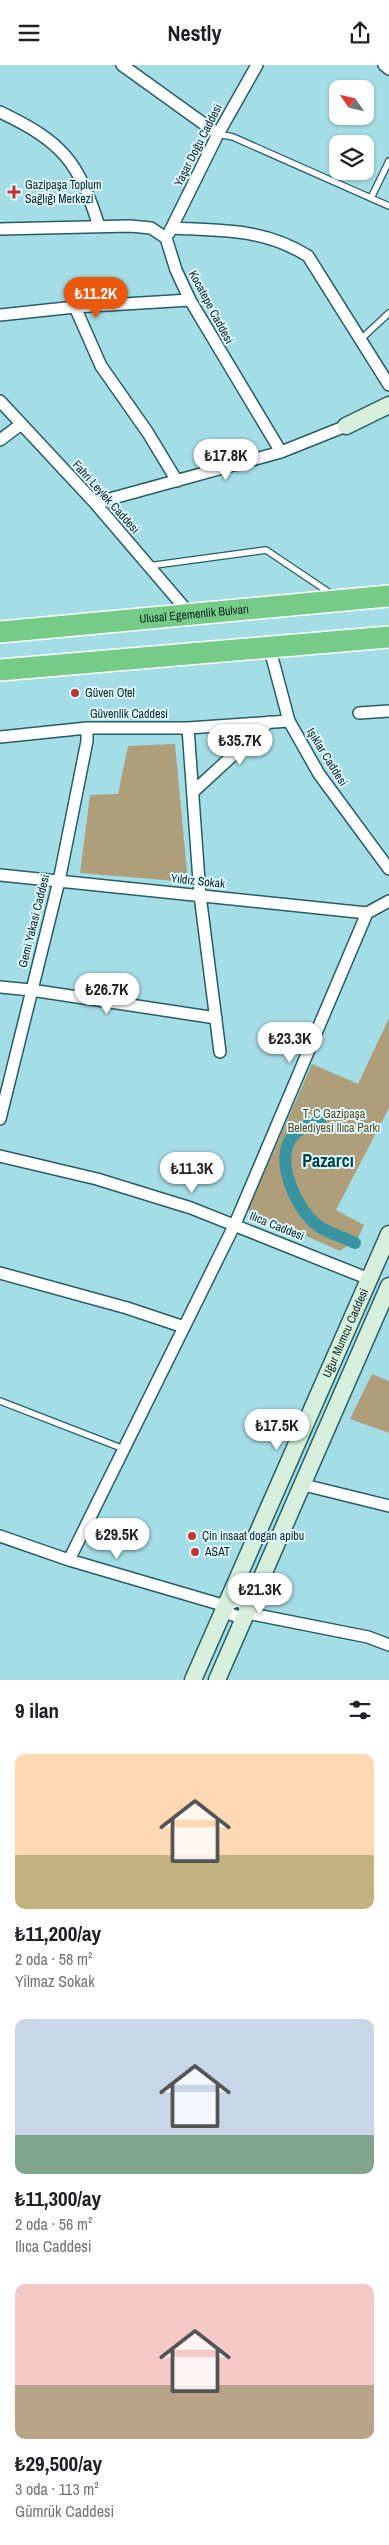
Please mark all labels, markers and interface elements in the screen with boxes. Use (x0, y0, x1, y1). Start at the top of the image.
text: Nestly (167, 18, 222, 48)
icon: menu (15, 19, 43, 47)
icon: share (346, 19, 374, 47)
north arrow (329, 80, 374, 125)
map controls (329, 80, 374, 180)
street label: Yaşar Doğu Caddesi (170, 101, 226, 189)
button: layers (329, 135, 374, 180)
place label: Gazipaşa Toplum Sağlığı Merkezi (25, 177, 101, 207)
marker: Gazipaşa Toplum Sağlığı Merkezi (7, 185, 21, 199)
street label: Kocatepe Caddesi (185, 267, 237, 347)
pin: ₺11.2K (55, 277, 137, 319)
text: ₺11.2K (75, 282, 117, 304)
pin: ₺17.8K (185, 439, 267, 481)
text: ₺17.8K (204, 444, 248, 466)
street label: Fahri Leylek Caddesi (69, 457, 143, 537)
street label: Ulusal Egemenlik Bulvarı (139, 601, 250, 627)
place label: Güven Otel (85, 685, 135, 701)
marker: Güven Otel (69, 687, 81, 699)
street label: Güvenlik Caddesi (90, 706, 168, 722)
pin: ₺35.7K (199, 723, 281, 766)
street label: Işıklar Caddesi (303, 725, 351, 789)
text: ₺35.7K (218, 729, 262, 751)
street label: Yıldız Sokak (170, 870, 226, 892)
street label: Gemi Yakasi Caddesi (15, 873, 53, 969)
pin: ₺26.7K (66, 973, 148, 1015)
text: ₺26.7K (85, 978, 129, 1000)
pin: ₺23.3K (249, 1021, 331, 1064)
text: ₺23.3K (268, 1027, 312, 1049)
park label: T. C Gazipaşa Belediyesi Ilıca Parkı (288, 1106, 380, 1136)
district label: Pazarcı (302, 1148, 354, 1173)
pin: ₺11.3K (151, 1151, 233, 1194)
text: ₺11.3K (171, 1157, 213, 1179)
street label: Ilıca Caddesi (247, 1208, 307, 1244)
street label: Uğur Mumcu Caddesi (319, 1286, 372, 1380)
pin: ₺17.5K (236, 1409, 318, 1451)
text: ₺17.5K (255, 1414, 299, 1436)
pin: ₺29.5K (76, 1517, 158, 1560)
text: ₺29.5K (95, 1523, 139, 1545)
place label: Çin insaat dogan apibu (202, 1528, 304, 1544)
marker: Çin insaat dogan apibu (186, 1530, 198, 1542)
place label: ASAT (204, 1544, 230, 1560)
marker: ASAT (189, 1546, 201, 1558)
pin: ₺21.3K (219, 1573, 301, 1615)
text: ₺21.3K (238, 1578, 282, 1600)
text: 9 ilan (15, 1696, 59, 1725)
icon: filters (346, 1696, 374, 1724)
icon: home (150, 1786, 240, 1876)
text: ₺11,200/ay (15, 1919, 101, 1948)
text: 2 oda · 58 m² (15, 1948, 92, 1970)
text: Yilmaz Sokak (15, 1970, 95, 1992)
icon: home (150, 2051, 240, 2141)
text: ₺11,300/ay (15, 2184, 101, 2213)
text: 2 oda · 56 m² (15, 2213, 92, 2235)
text: Ilıca Caddesi (15, 2235, 92, 2257)
icon: home (150, 2316, 240, 2406)
text: ₺29,500/ay (15, 2449, 102, 2478)
text: 3 oda · 113 m² (15, 2478, 99, 2500)
text: Gümrük Caddesi (15, 2500, 114, 2522)

